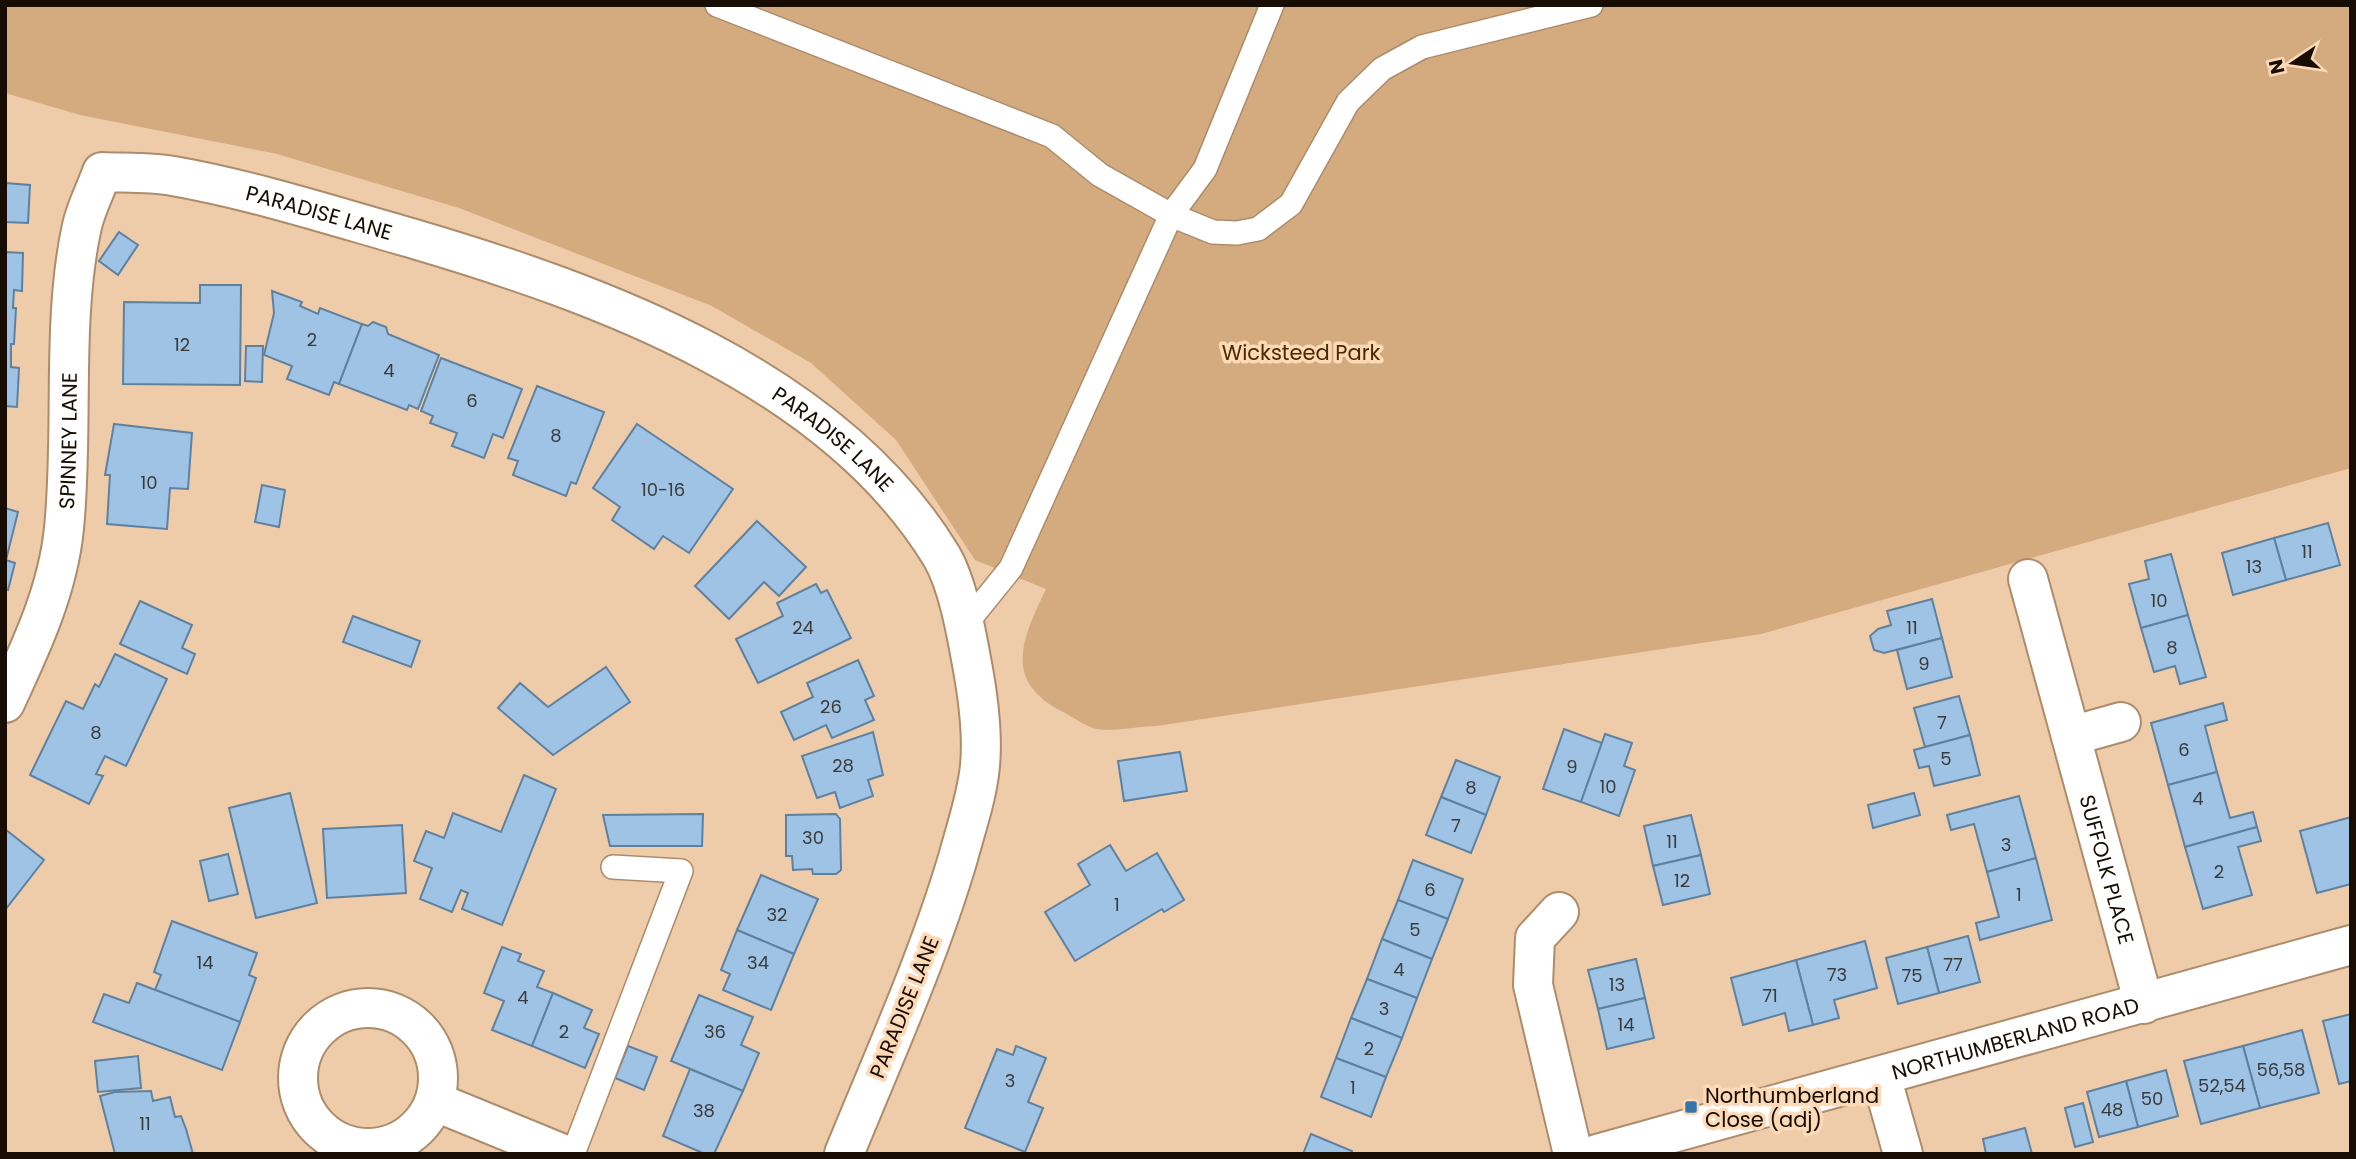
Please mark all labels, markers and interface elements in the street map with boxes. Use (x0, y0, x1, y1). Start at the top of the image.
north arrow (2258, 28, 2328, 98)
text: N (2262, 57, 2292, 77)
street label: PARADISE LANE (243, 178, 396, 246)
house number: 2 (307, 327, 317, 352)
house number: 12 (174, 332, 190, 357)
park label: Wicksteed Park (1222, 338, 1381, 367)
house number: 4 (383, 358, 395, 383)
street label: SPINNEY LANE (51, 372, 83, 510)
street label: PARADISE LANE (767, 379, 901, 498)
house number: 6 (466, 388, 478, 413)
house number: 8 (550, 423, 562, 448)
house number: 10 (140, 470, 158, 495)
house number: 10-16 (641, 477, 685, 502)
house number: 11 (2301, 539, 2313, 564)
house number: 13 (2246, 554, 2262, 579)
house number: 10 (2150, 588, 2168, 613)
house number: 24 (792, 615, 814, 640)
house number: 11 (1906, 615, 1918, 640)
house number: 8 (2166, 635, 2178, 660)
house number: 9 (1918, 651, 1930, 676)
house number: 26 (820, 694, 842, 719)
house number: 7 (1937, 710, 1947, 735)
house number: 8 (90, 720, 102, 745)
house number: 6 (2178, 737, 2190, 762)
house number: 5 (1940, 746, 1952, 771)
house number: 28 (832, 753, 854, 778)
house number: 9 (1566, 754, 1578, 779)
house number: 10 (1599, 774, 1617, 799)
house number: 8 (1465, 775, 1477, 800)
house number: 4 (2192, 786, 2204, 811)
street label: SUFFOLK PLACE (2073, 791, 2142, 947)
house number: 7 (1451, 813, 1461, 838)
house number: 30 (802, 825, 824, 850)
house number: 11 (1666, 829, 1678, 854)
house number: 3 (2001, 832, 2011, 857)
house number: 2 (2214, 859, 2224, 884)
house number: 12 (1674, 868, 1690, 893)
house number: 6 (1424, 877, 1436, 902)
house number: 1 (2016, 882, 2022, 907)
house number: 1 (1114, 892, 1120, 917)
house number: 32 (767, 902, 787, 927)
house number: 5 (1409, 917, 1421, 942)
street label: PARADISE LANE (862, 932, 946, 1082)
house number: 14 (196, 950, 214, 975)
house number: 34 (747, 950, 769, 975)
house number: 77 (1943, 952, 1963, 977)
house number: 4 (1393, 957, 1405, 982)
house number: 73 (1827, 962, 1847, 987)
house number: 75 (1901, 963, 1923, 988)
house number: 13 (1609, 972, 1625, 997)
house number: 71 (1762, 983, 1778, 1008)
house number: 4 (517, 985, 529, 1010)
street label: NORTHUMBERLAND ROAD (1888, 990, 2142, 1086)
house number: 3 (1379, 996, 1389, 1021)
house number: 14 (1617, 1012, 1635, 1037)
house number: 2 (559, 1019, 569, 1044)
house number: 36 (704, 1019, 726, 1044)
house number: 2 (1364, 1036, 1374, 1061)
house number: 56,58 (2257, 1057, 2305, 1082)
house number: 3 (1005, 1068, 1015, 1093)
house number: 52,54 (2198, 1073, 2246, 1098)
house number: 1 (1350, 1075, 1356, 1100)
place label: Northumberland Close (adj) (1705, 1081, 1879, 1134)
house number: 50 (2141, 1086, 2163, 1111)
house number: 48 (2101, 1097, 2123, 1122)
house number: 38 (693, 1098, 715, 1123)
marker: Northumberland Close (adj) (1683, 1099, 1699, 1115)
house number: 11 (139, 1111, 151, 1136)

